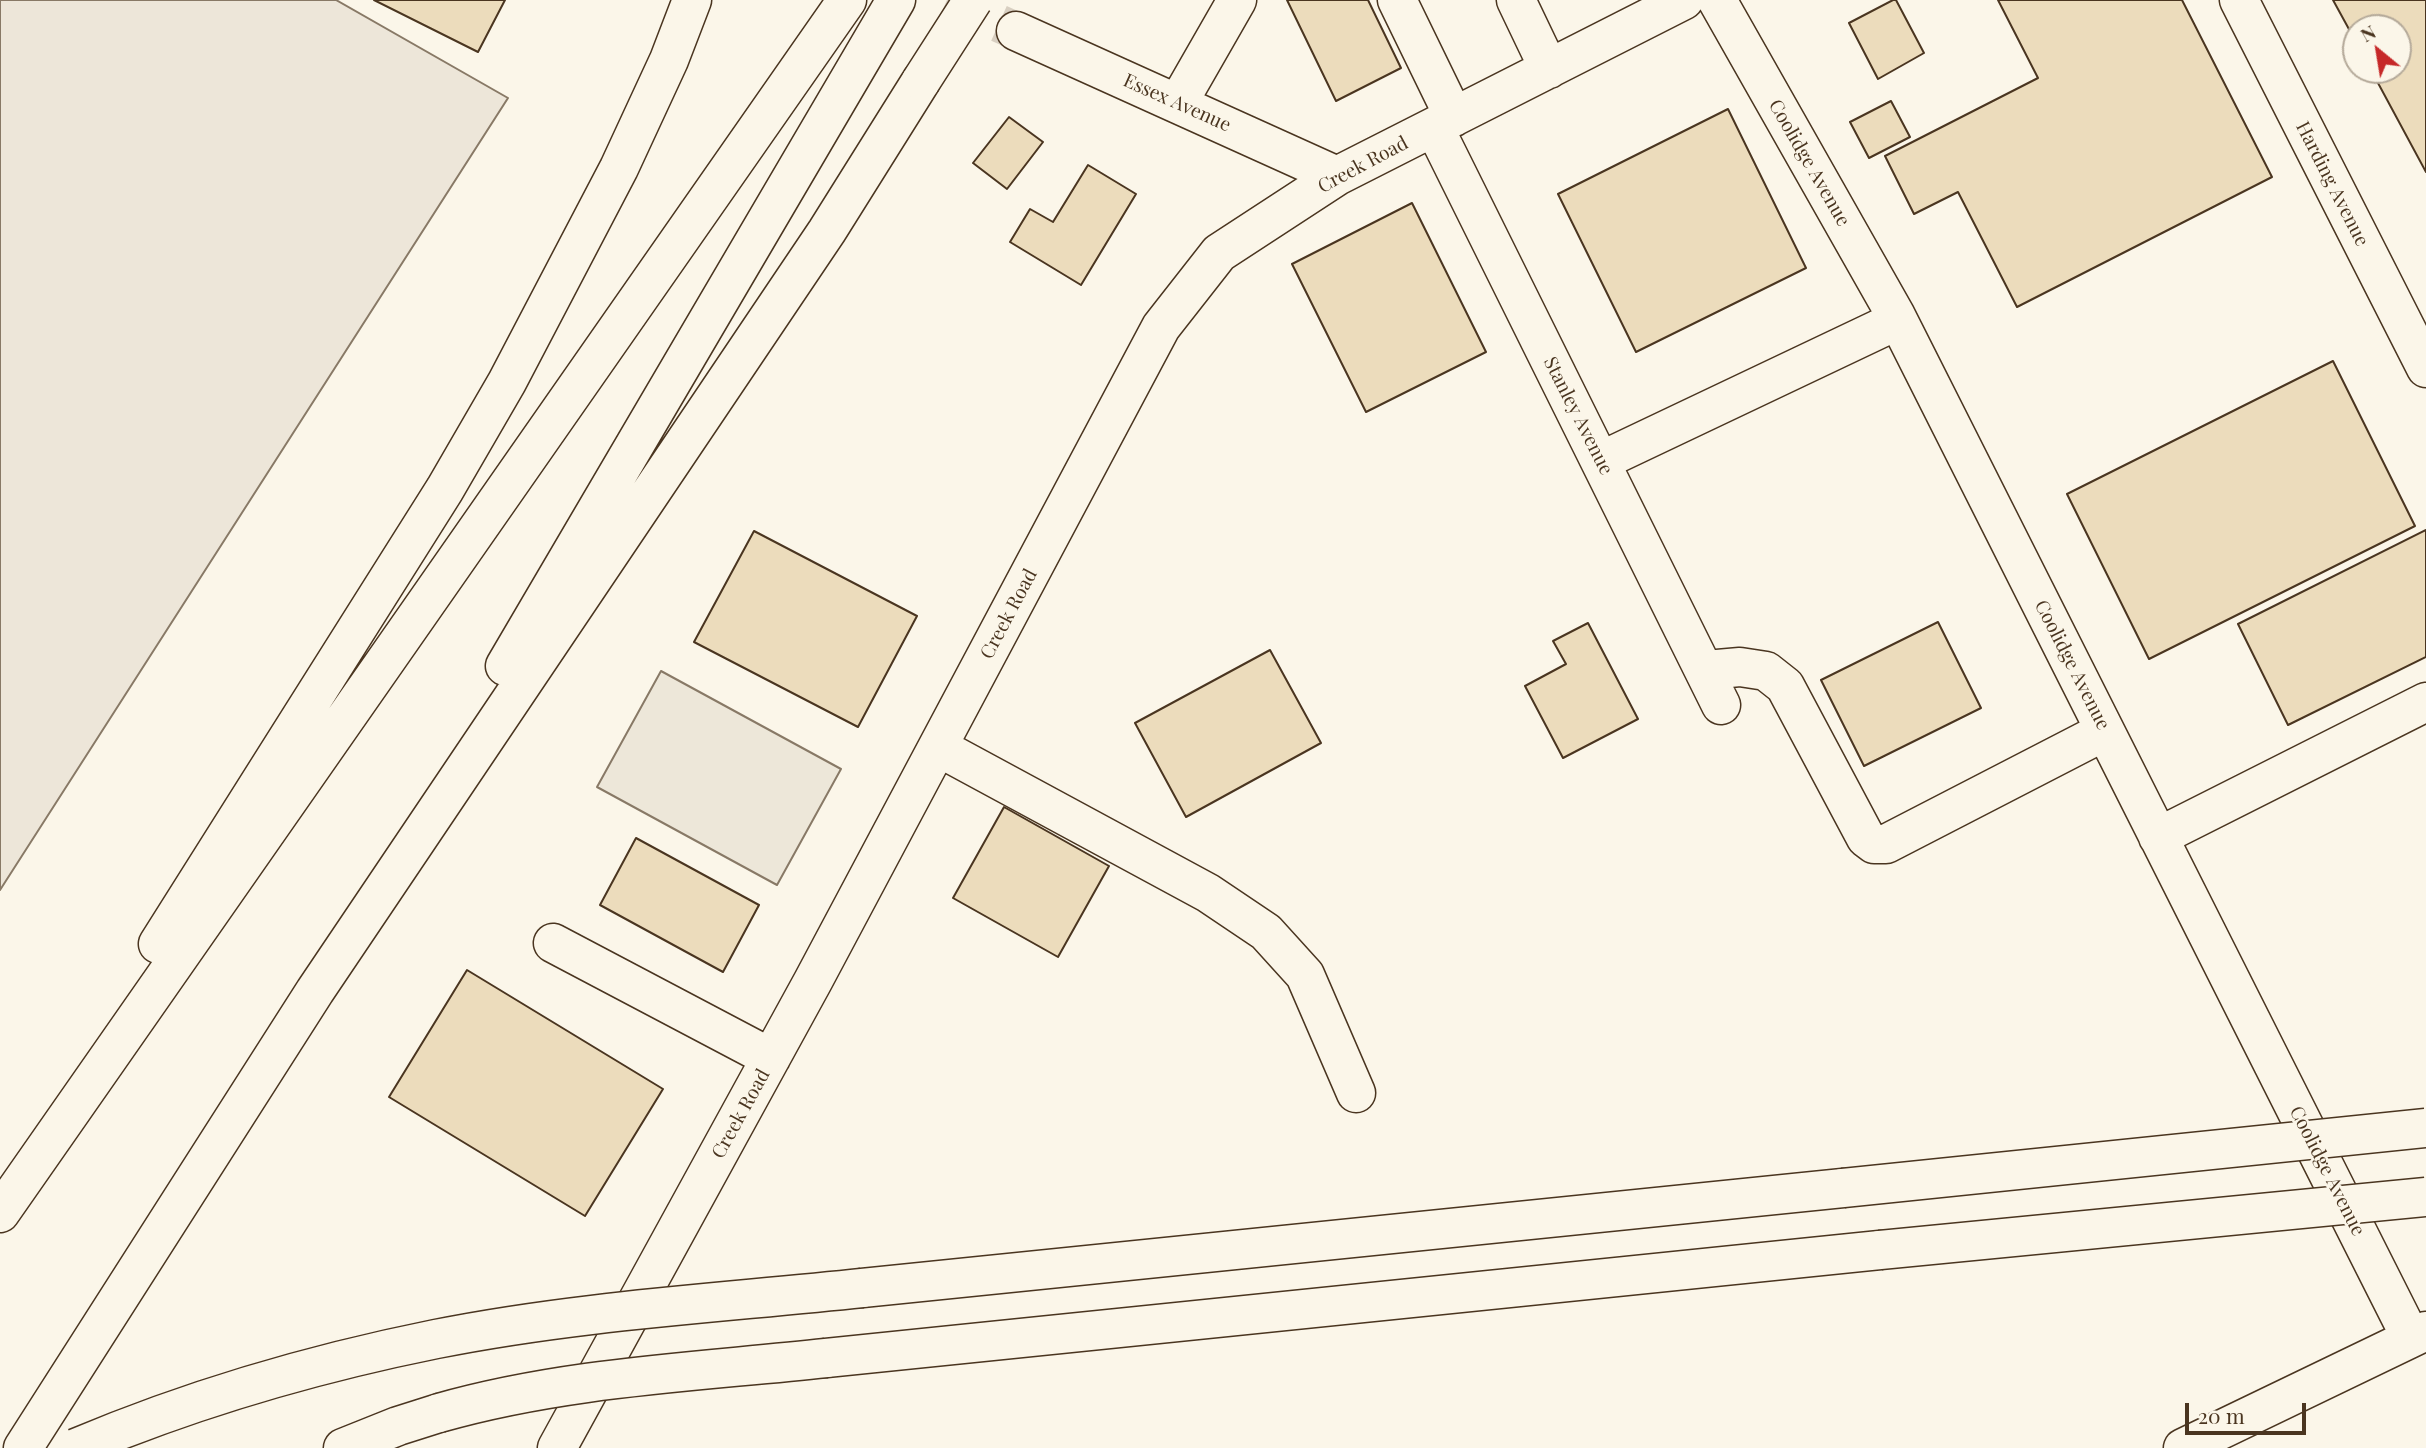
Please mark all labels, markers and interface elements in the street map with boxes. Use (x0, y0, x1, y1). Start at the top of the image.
north arrow (2342, 14, 2412, 84)
text: N (2355, 18, 2380, 47)
street label: Essex Avenue (1120, 69, 1234, 137)
street label: Coolidge Avenue (1763, 96, 1855, 230)
street label: Harding Avenue (2291, 118, 2373, 250)
street label: Creek Road (1314, 132, 1412, 198)
street label: Stanley Avenue (1538, 353, 1618, 479)
street label: Creek Road (976, 565, 1042, 663)
street label: Coolidge Avenue (2029, 596, 2115, 734)
street label: Creek Road (707, 1065, 775, 1163)
street label: Coolidge Avenue (2284, 1102, 2370, 1240)
scale bar (2188, 1388, 2309, 1432)
text: 20 m (2198, 1401, 2245, 1429)

